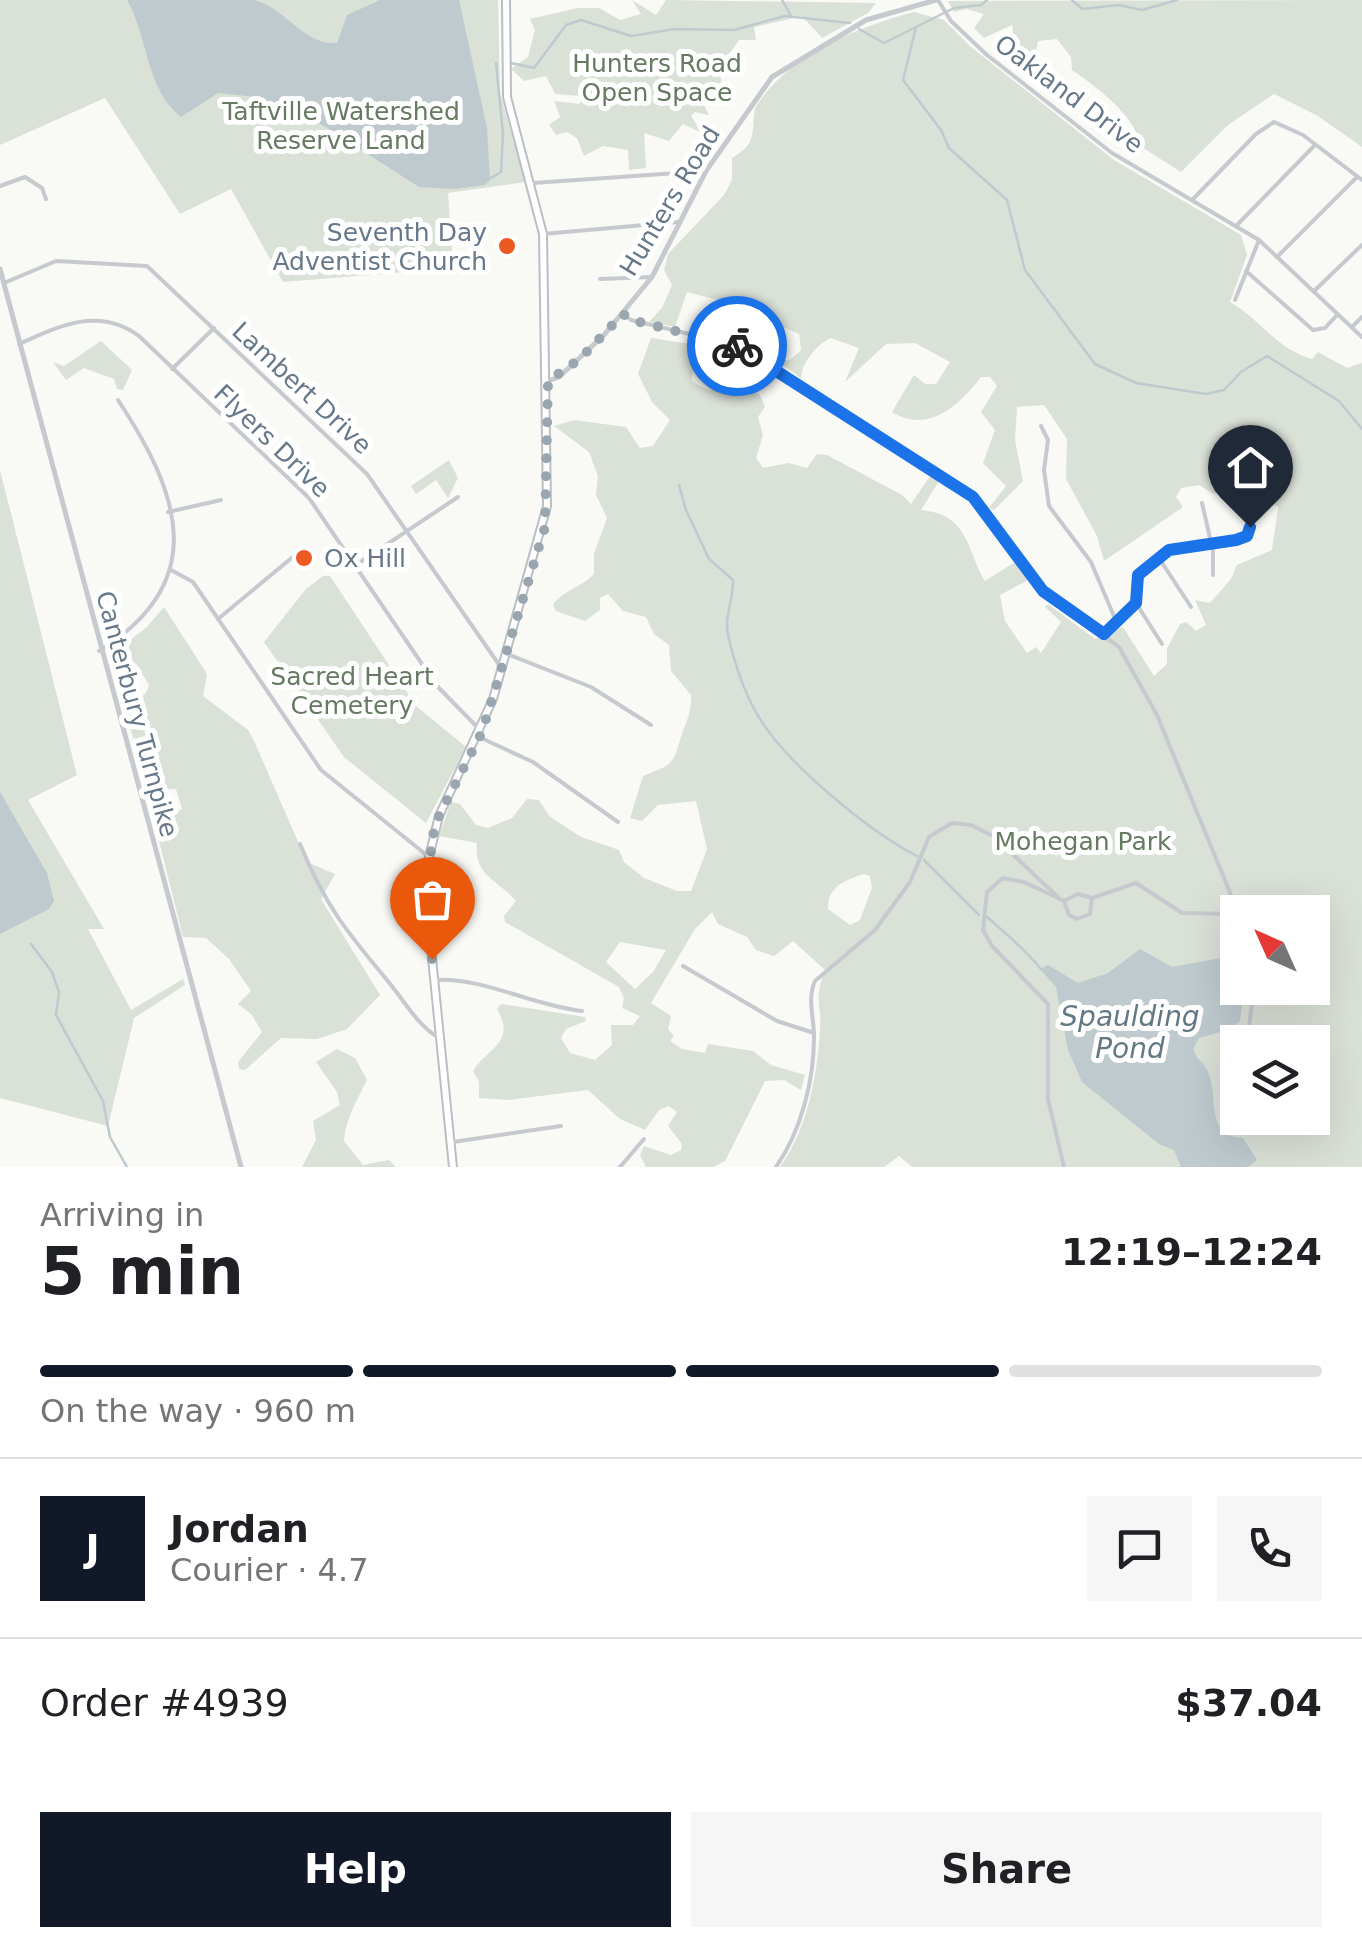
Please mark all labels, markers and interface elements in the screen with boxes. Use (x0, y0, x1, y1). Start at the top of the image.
street label: Oakland Drive (989, 29, 1149, 159)
park label: Hunters Road Open Space (572, 49, 742, 107)
park label: Taftville Watershed Reserve Land (221, 97, 460, 155)
street label: Hunters Road (614, 121, 726, 281)
place label: Seventh Day Adventist Church (272, 218, 487, 276)
marker: Seventh Day Adventist Church (496, 235, 518, 257)
courier (687, 296, 787, 396)
street label: Lambert Drive (226, 316, 378, 460)
icon: bike (710, 319, 765, 374)
street label: Flyers Drive (208, 379, 336, 503)
pin (1208, 425, 1293, 528)
icon: home (1223, 440, 1278, 495)
place label: Ox Hill (324, 544, 406, 573)
marker: Ox Hill (293, 547, 315, 569)
street label: Canterbury Turnpike (90, 588, 184, 840)
park label: Sacred Heart Cemetery (270, 662, 434, 720)
park label: Mohegan Park (994, 827, 1172, 856)
pin (390, 857, 475, 960)
icon: bag (405, 872, 460, 927)
north arrow (1220, 895, 1330, 1005)
map controls (1220, 895, 1330, 1135)
water label: Spaulding Pond (1060, 1000, 1200, 1065)
button: layers (1220, 1025, 1330, 1135)
text: Arriving in (40, 1196, 204, 1234)
text: 12:19–12:24 (1061, 1230, 1322, 1274)
text: 5 min (40, 1234, 244, 1309)
text: On the way · 960 m (40, 1392, 356, 1430)
button: chat (1087, 1496, 1192, 1601)
button: phone (1217, 1496, 1322, 1601)
text: Jordan (170, 1507, 309, 1551)
text: J (85, 1526, 100, 1570)
text: Courier · 4.7 (170, 1551, 369, 1589)
text: Order #4939 (40, 1681, 289, 1725)
text: $37.04 (1175, 1681, 1322, 1725)
button: Help (40, 1812, 671, 1927)
button: Share (691, 1812, 1322, 1927)

